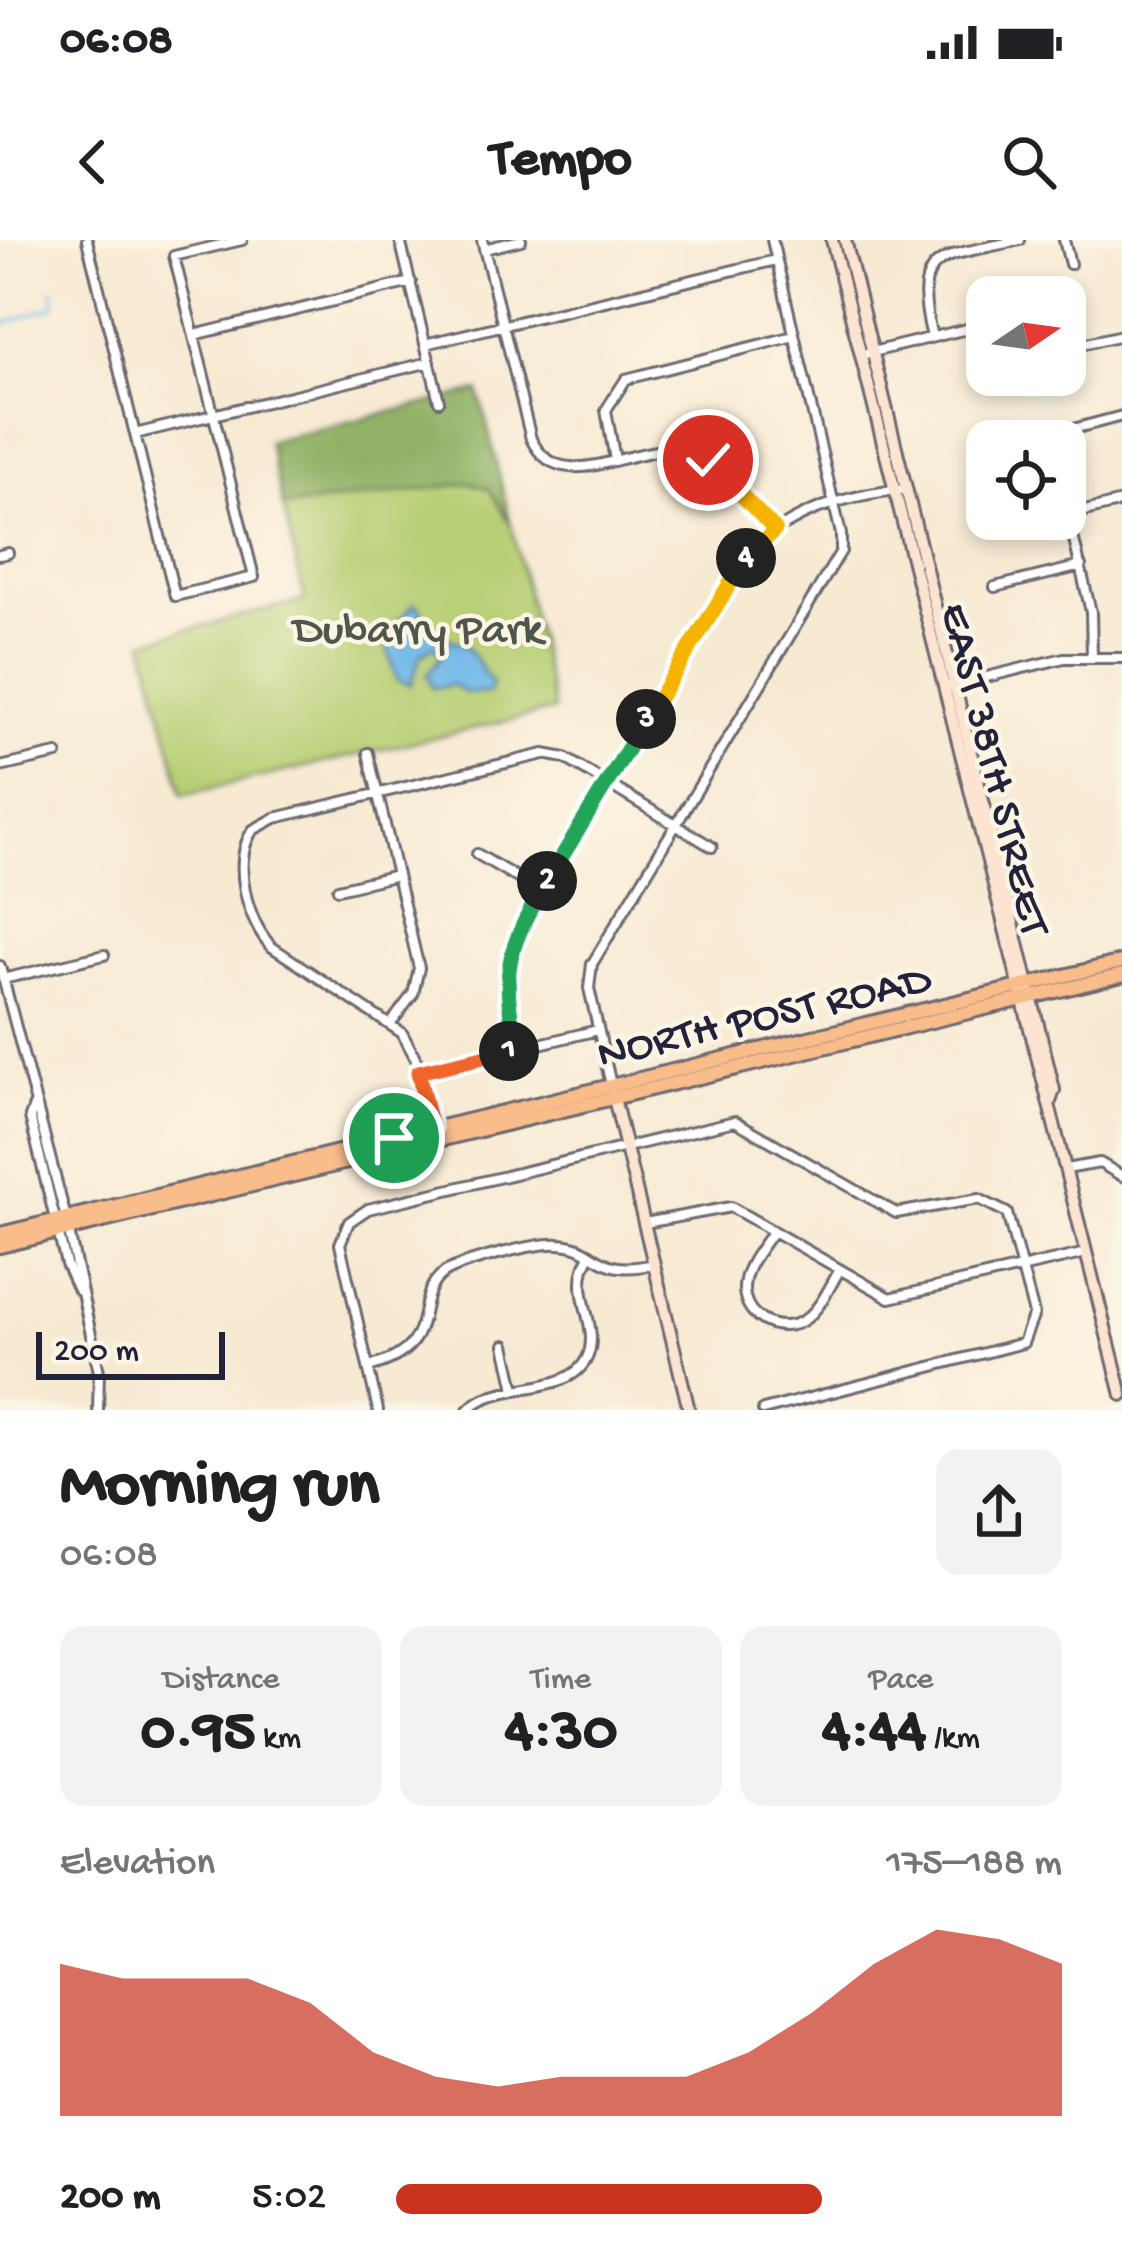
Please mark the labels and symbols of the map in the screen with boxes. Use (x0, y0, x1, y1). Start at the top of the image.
north arrow (966, 276, 1086, 396)
pin (657, 409, 759, 511)
pin: 4 (716, 528, 776, 588)
street label: EAST 38TH STREET (925, 598, 1059, 943)
park label: Dubarry Park (290, 606, 547, 659)
pin: 3 (616, 689, 676, 749)
pin: 2 (517, 851, 577, 911)
street label: NORTH POST ROAD (593, 955, 937, 1083)
pin: 1 (479, 1021, 539, 1081)
pin (343, 1087, 445, 1189)
scale bar (36, 1326, 225, 1379)

